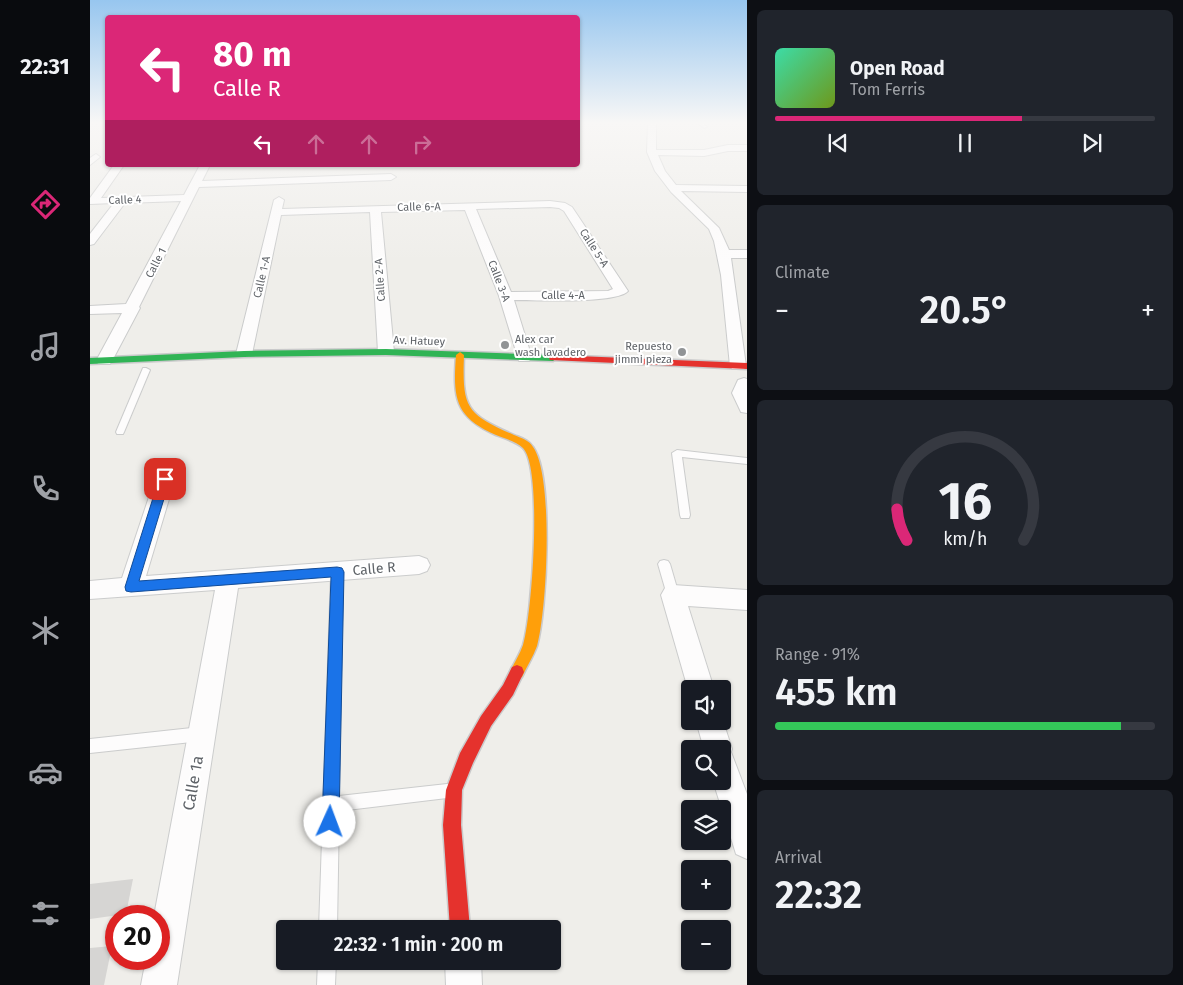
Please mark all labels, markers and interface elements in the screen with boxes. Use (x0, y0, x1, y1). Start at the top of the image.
text: 80 m (213, 33, 292, 75)
icon: left (130, 35, 195, 100)
text: 22:31 (20, 53, 70, 80)
text: Open Road (850, 57, 945, 80)
text: Calle R (213, 75, 281, 102)
text: Tom Ferris (850, 80, 925, 99)
icon: previous (824, 129, 852, 157)
icon: pause (951, 129, 979, 157)
icon: next (1078, 129, 1106, 157)
icon: left (249, 130, 277, 158)
icon: ahead (302, 130, 330, 158)
icon: ahead (355, 130, 383, 158)
icon: right (408, 130, 436, 158)
icon: directions (28, 187, 63, 222)
street label: Calle 4 (108, 193, 142, 207)
street label: Calle 6-A (397, 200, 442, 214)
street label: Calle 5-A (577, 226, 612, 270)
street label: Calle 1 (143, 246, 169, 280)
street label: Calle 1-A (251, 254, 273, 299)
street label: Calle 2-A (372, 257, 388, 302)
street label: Calle 3-A (485, 258, 513, 304)
text: Climate (775, 263, 830, 282)
text: 20.5° (920, 287, 1010, 333)
street label: Calle 4-A (541, 289, 586, 302)
text: − (775, 294, 789, 327)
text: + (1141, 294, 1155, 327)
icon: music (28, 329, 63, 364)
place label: Alex car wash lavadero (515, 333, 586, 359)
street label: Av. Hatuey (393, 334, 446, 348)
marker: Alex car wash lavadero (499, 339, 511, 351)
place label: Repuesto jimmi pieza (614, 340, 672, 366)
marker: Repuesto jimmi pieza (676, 346, 688, 358)
pin (144, 458, 186, 500)
icon: arrive (151, 465, 179, 493)
text: 16 (938, 470, 992, 533)
icon: phone (28, 471, 63, 506)
text: km/h (943, 528, 987, 550)
street label: Calle R (352, 559, 397, 579)
icon: climate (28, 613, 63, 648)
text: Range · 91% (775, 645, 860, 664)
text: 455 km (775, 669, 898, 715)
map controls (681, 680, 731, 970)
button: sound (681, 680, 731, 730)
button: search (681, 740, 731, 790)
street label: Calle 1a (179, 754, 207, 812)
icon: car (28, 755, 63, 790)
position arrow (303, 795, 355, 847)
button: layers (681, 800, 731, 850)
text: Arrival (775, 848, 822, 867)
button: + (681, 860, 731, 910)
text: 22:32 (775, 872, 862, 918)
icon: filters (28, 896, 63, 931)
speed limit sign: 20 (105, 905, 170, 970)
button: − (681, 920, 731, 970)
text: 22:32 · 1 min · 200 m (334, 933, 503, 956)

